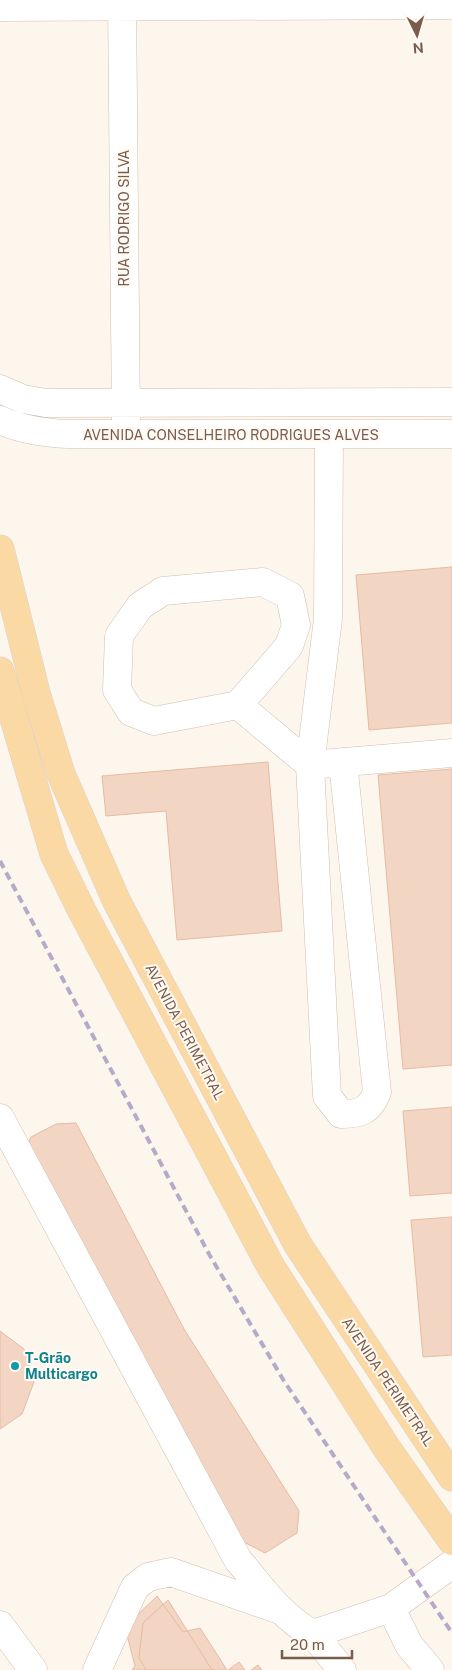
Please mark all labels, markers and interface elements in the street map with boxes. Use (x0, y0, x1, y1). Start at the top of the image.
north arrow (392, 10, 442, 60)
text: N (412, 40, 424, 56)
street label: RUA RODRIGO SILVA (116, 150, 132, 286)
street label: AVENIDA CONSELHEIRO RODRIGUES ALVES (83, 427, 379, 443)
street label: AVENIDA PERIMETRAL (142, 961, 228, 1103)
street label: AVENIDA PERIMETRAL (339, 1315, 437, 1449)
place label: T-Grão Multicargo (25, 1350, 98, 1382)
marker: T-Grão Multicargo (9, 1360, 21, 1372)
scale bar (282, 1628, 352, 1660)
text: 20 m (290, 1636, 325, 1653)

